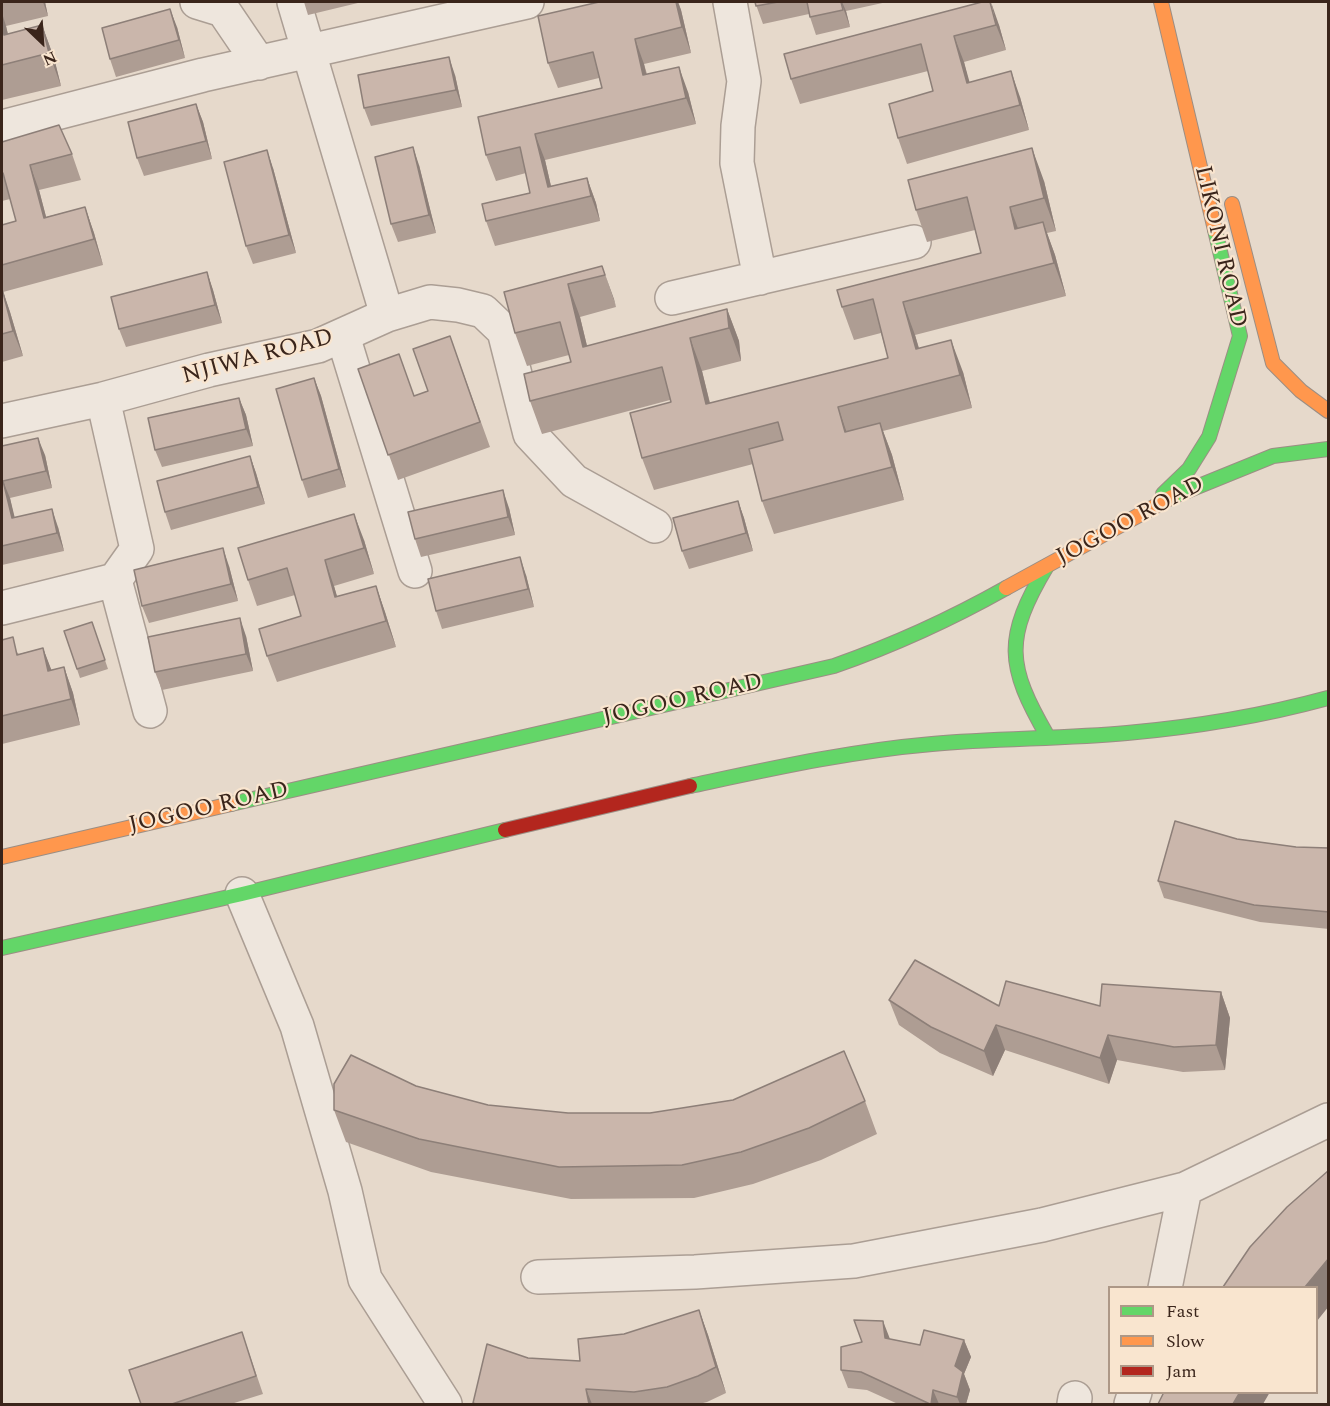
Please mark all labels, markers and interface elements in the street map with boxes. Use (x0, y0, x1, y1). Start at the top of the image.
north arrow (12, 12, 72, 72)
text: N (39, 45, 61, 72)
street label: LIKONI ROAD (1186, 163, 1252, 331)
street label: NJIWA ROAD (179, 324, 337, 392)
street label: JOGOO ROAD (1052, 471, 1210, 573)
street label: JOGOO ROAD (600, 669, 766, 733)
street label: JOGOO ROAD (126, 777, 292, 841)
legend (1108, 1286, 1318, 1394)
text: Fast (1166, 1298, 1199, 1325)
text: Slow (1166, 1328, 1204, 1355)
text: Jam (1166, 1358, 1197, 1385)

